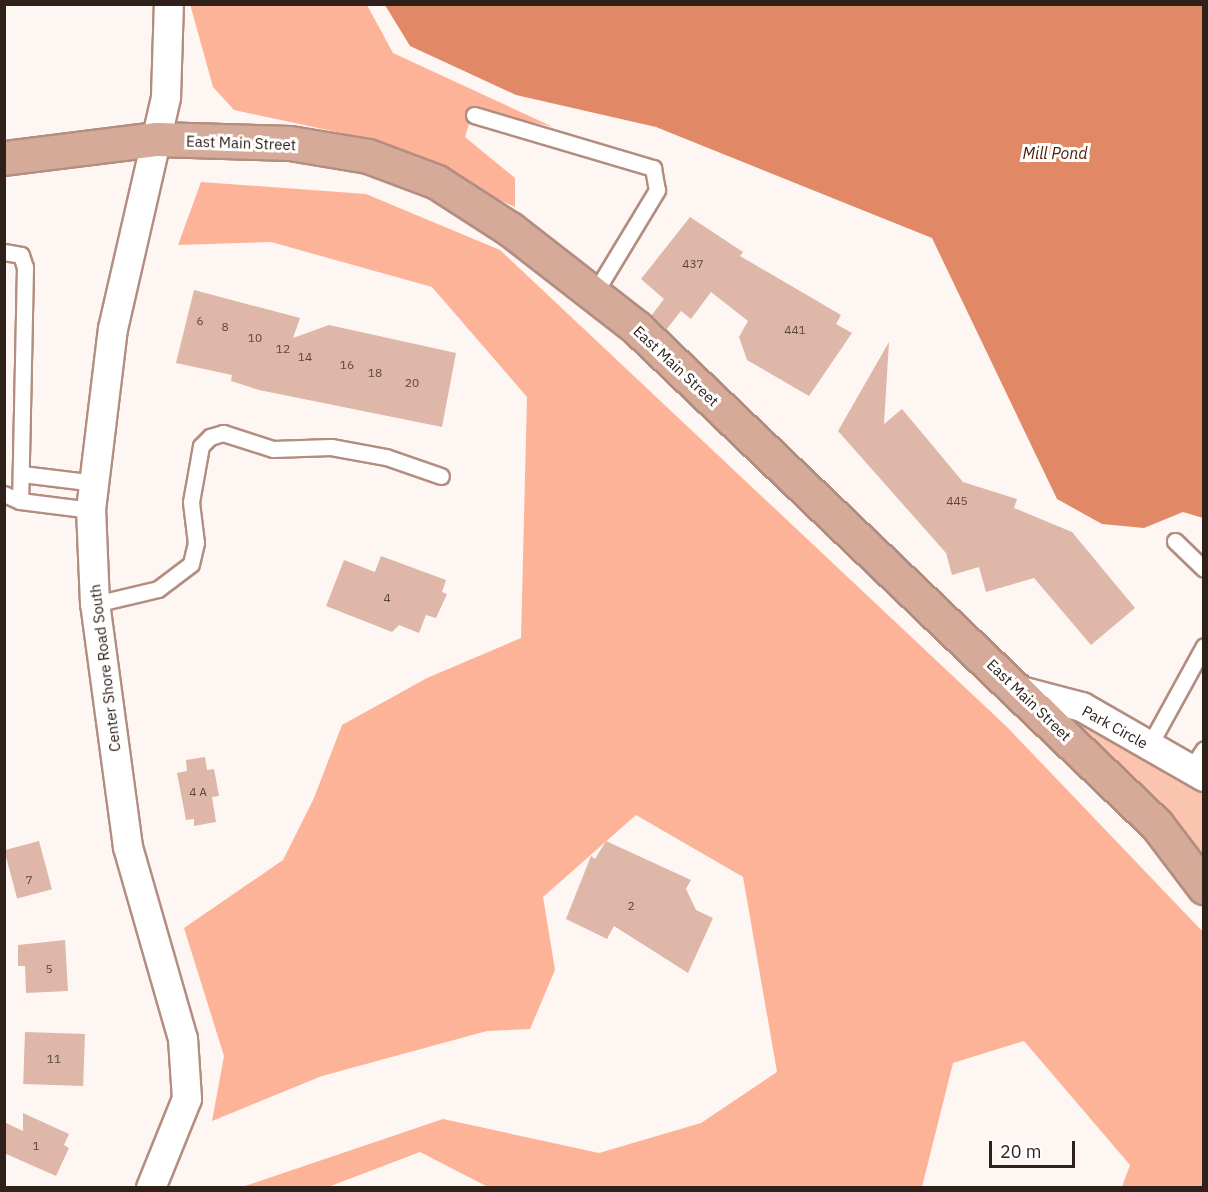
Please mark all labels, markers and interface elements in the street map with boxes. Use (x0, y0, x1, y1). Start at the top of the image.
street label: East Main Street (186, 132, 296, 154)
water label: Mill Pond (1022, 143, 1088, 163)
house number: 437 (682, 257, 704, 271)
house number: 6 (196, 314, 204, 328)
house number: 8 (221, 320, 229, 334)
street label: East Main Street (630, 322, 722, 410)
house number: 441 (784, 323, 806, 337)
house number: 10 (248, 331, 262, 345)
house number: 12 (276, 342, 290, 356)
house number: 14 (298, 350, 312, 364)
house number: 16 (340, 358, 354, 372)
house number: 18 (368, 366, 382, 380)
house number: 20 (405, 376, 419, 390)
house number: 445 (946, 494, 968, 508)
street label: Center Shore Road South (86, 583, 124, 753)
house number: 4 (383, 591, 391, 605)
street label: East Main Street (983, 655, 1075, 745)
street label: Park Circle (1079, 702, 1151, 752)
house number: 4 A (189, 785, 207, 799)
house number: 7 (25, 873, 33, 887)
house number: 2 (627, 899, 635, 913)
house number: 5 (45, 962, 53, 976)
house number: 11 (47, 1052, 61, 1066)
scale bar (992, 1129, 1078, 1167)
house number: 1 (32, 1139, 40, 1153)
text: 20 m (1000, 1140, 1042, 1163)

